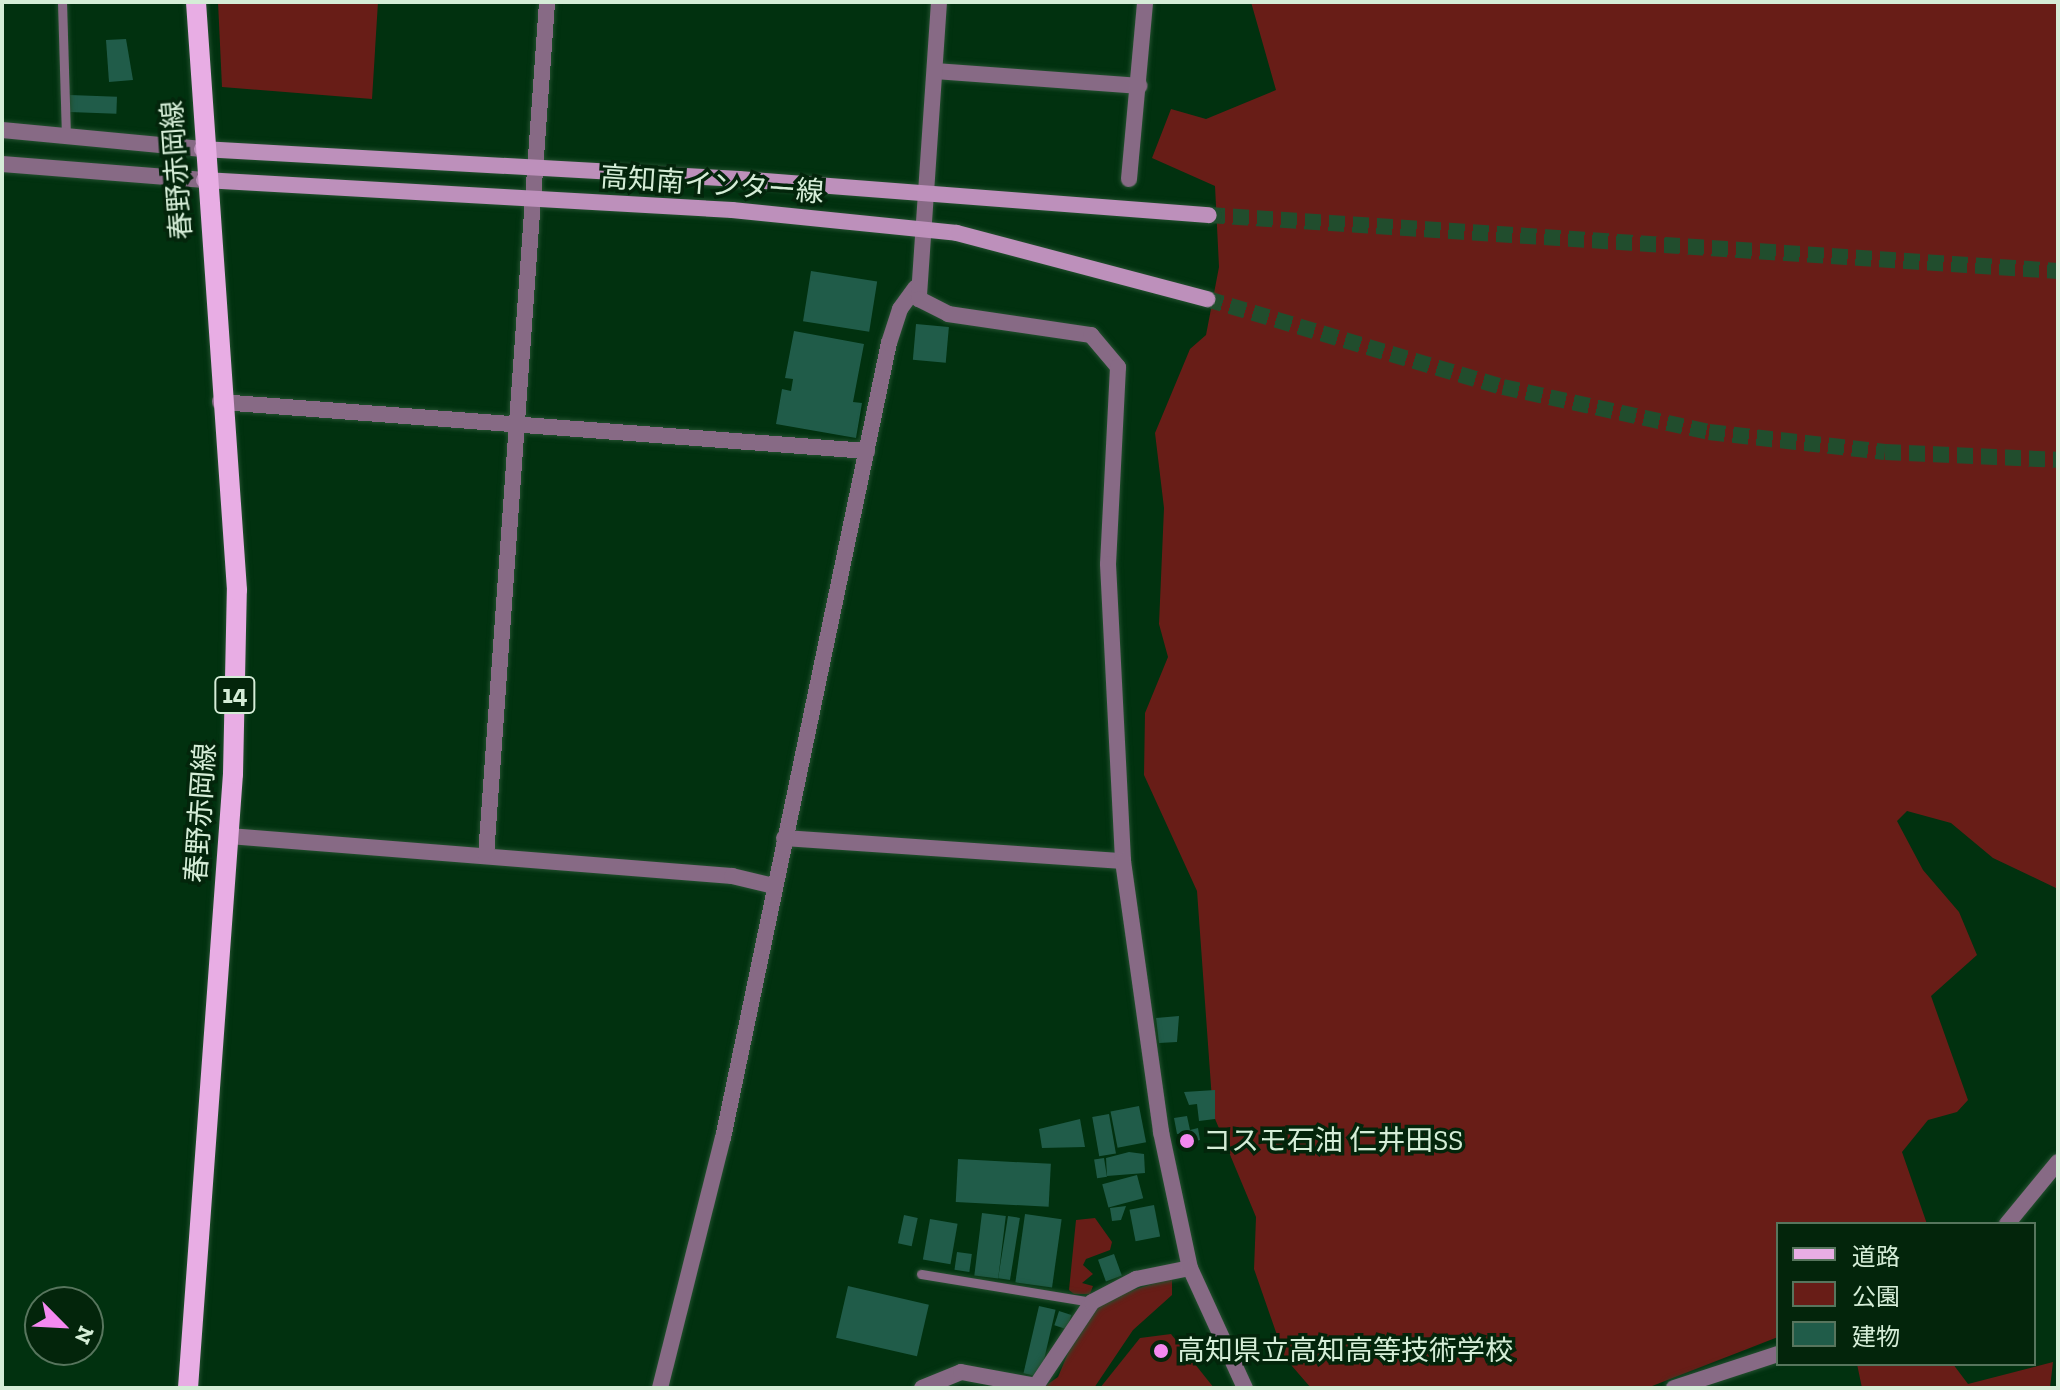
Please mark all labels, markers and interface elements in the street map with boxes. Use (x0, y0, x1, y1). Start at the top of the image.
street label: 春野赤岡線 (155, 99, 199, 241)
street label: 高知南インター線 (599, 160, 825, 210)
road number: 14 (213, 673, 257, 717)
street label: 春野赤岡線 (179, 742, 223, 884)
place label: コスモ石油 仁井田SS (1203, 1124, 1463, 1158)
marker: コスモ石油 仁井田SS (1178, 1132, 1196, 1150)
legend (1776, 1222, 2036, 1366)
text: 道路 (1852, 1242, 1900, 1271)
text: 公園 (1852, 1282, 1900, 1311)
north arrow (24, 1286, 104, 1366)
text: N (69, 1322, 100, 1348)
text: 建物 (1852, 1322, 1900, 1351)
place label: 高知県立高知高等技術学校 (1177, 1334, 1513, 1368)
marker: 高知県立高知高等技術学校 (1152, 1342, 1170, 1360)

